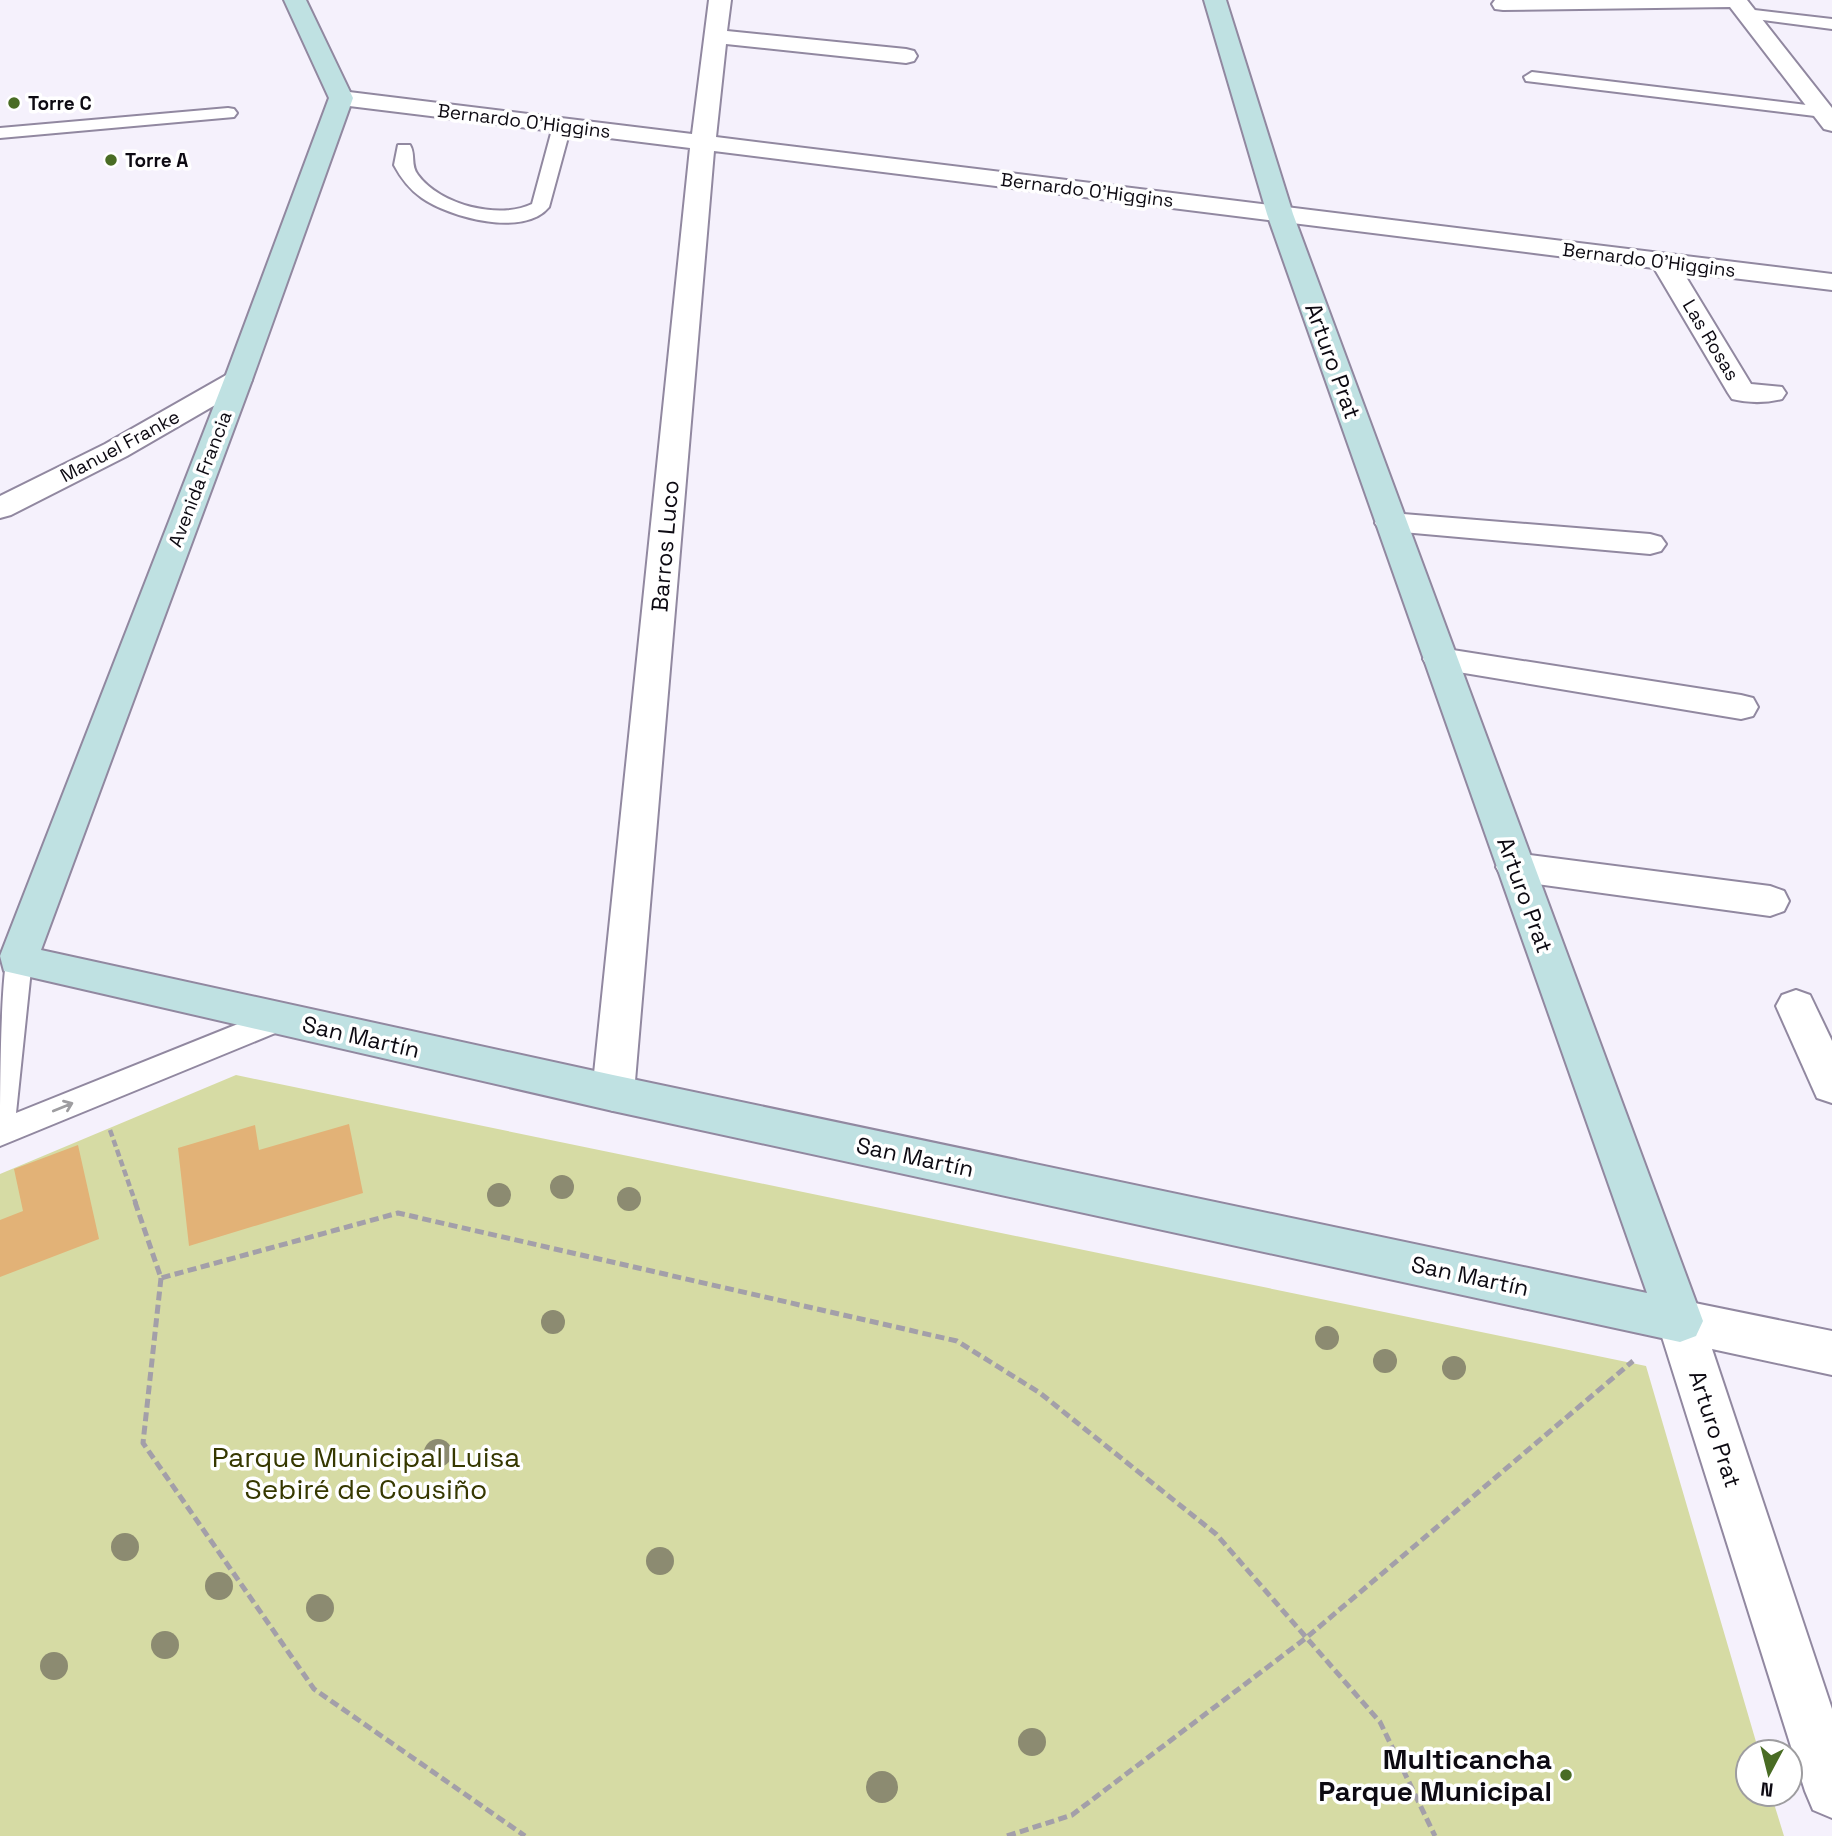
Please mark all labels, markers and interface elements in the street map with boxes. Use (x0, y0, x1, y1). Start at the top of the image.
place label: Torre C (28, 91, 92, 116)
marker: Torre C (6, 95, 22, 111)
street label: Bernardo O'Higgins (436, 98, 612, 144)
place label: Torre A (125, 148, 188, 173)
marker: Torre A (103, 152, 119, 168)
street label: Bernardo O'Higgins (999, 167, 1175, 213)
street label: Bernardo O'Higgins (1561, 237, 1737, 283)
street label: Las Rosas (1677, 295, 1745, 385)
street label: Arturo Prat (1298, 299, 1368, 423)
street label: Manuel Franke (56, 404, 184, 488)
street label: Avenida Francia (163, 407, 237, 551)
street label: Barros Luco (644, 479, 686, 613)
street label: Arturo Prat (1490, 833, 1560, 957)
street label: San Martín (299, 1009, 423, 1065)
one-way arrow (52, 1100, 74, 1113)
street label: San Martín (853, 1130, 977, 1184)
street label: San Martín (1408, 1249, 1532, 1303)
street label: Arturo Prat (1682, 1367, 1748, 1491)
park label: Parque Municipal Luisa Sebiré de Cousiño (212, 1439, 520, 1507)
north arrow (1734, 1738, 1804, 1808)
place label: Multicancha Parque Municipal (1318, 1741, 1552, 1809)
marker: Multicancha Parque Municipal (1558, 1767, 1574, 1783)
text: N (1759, 1776, 1775, 1803)

